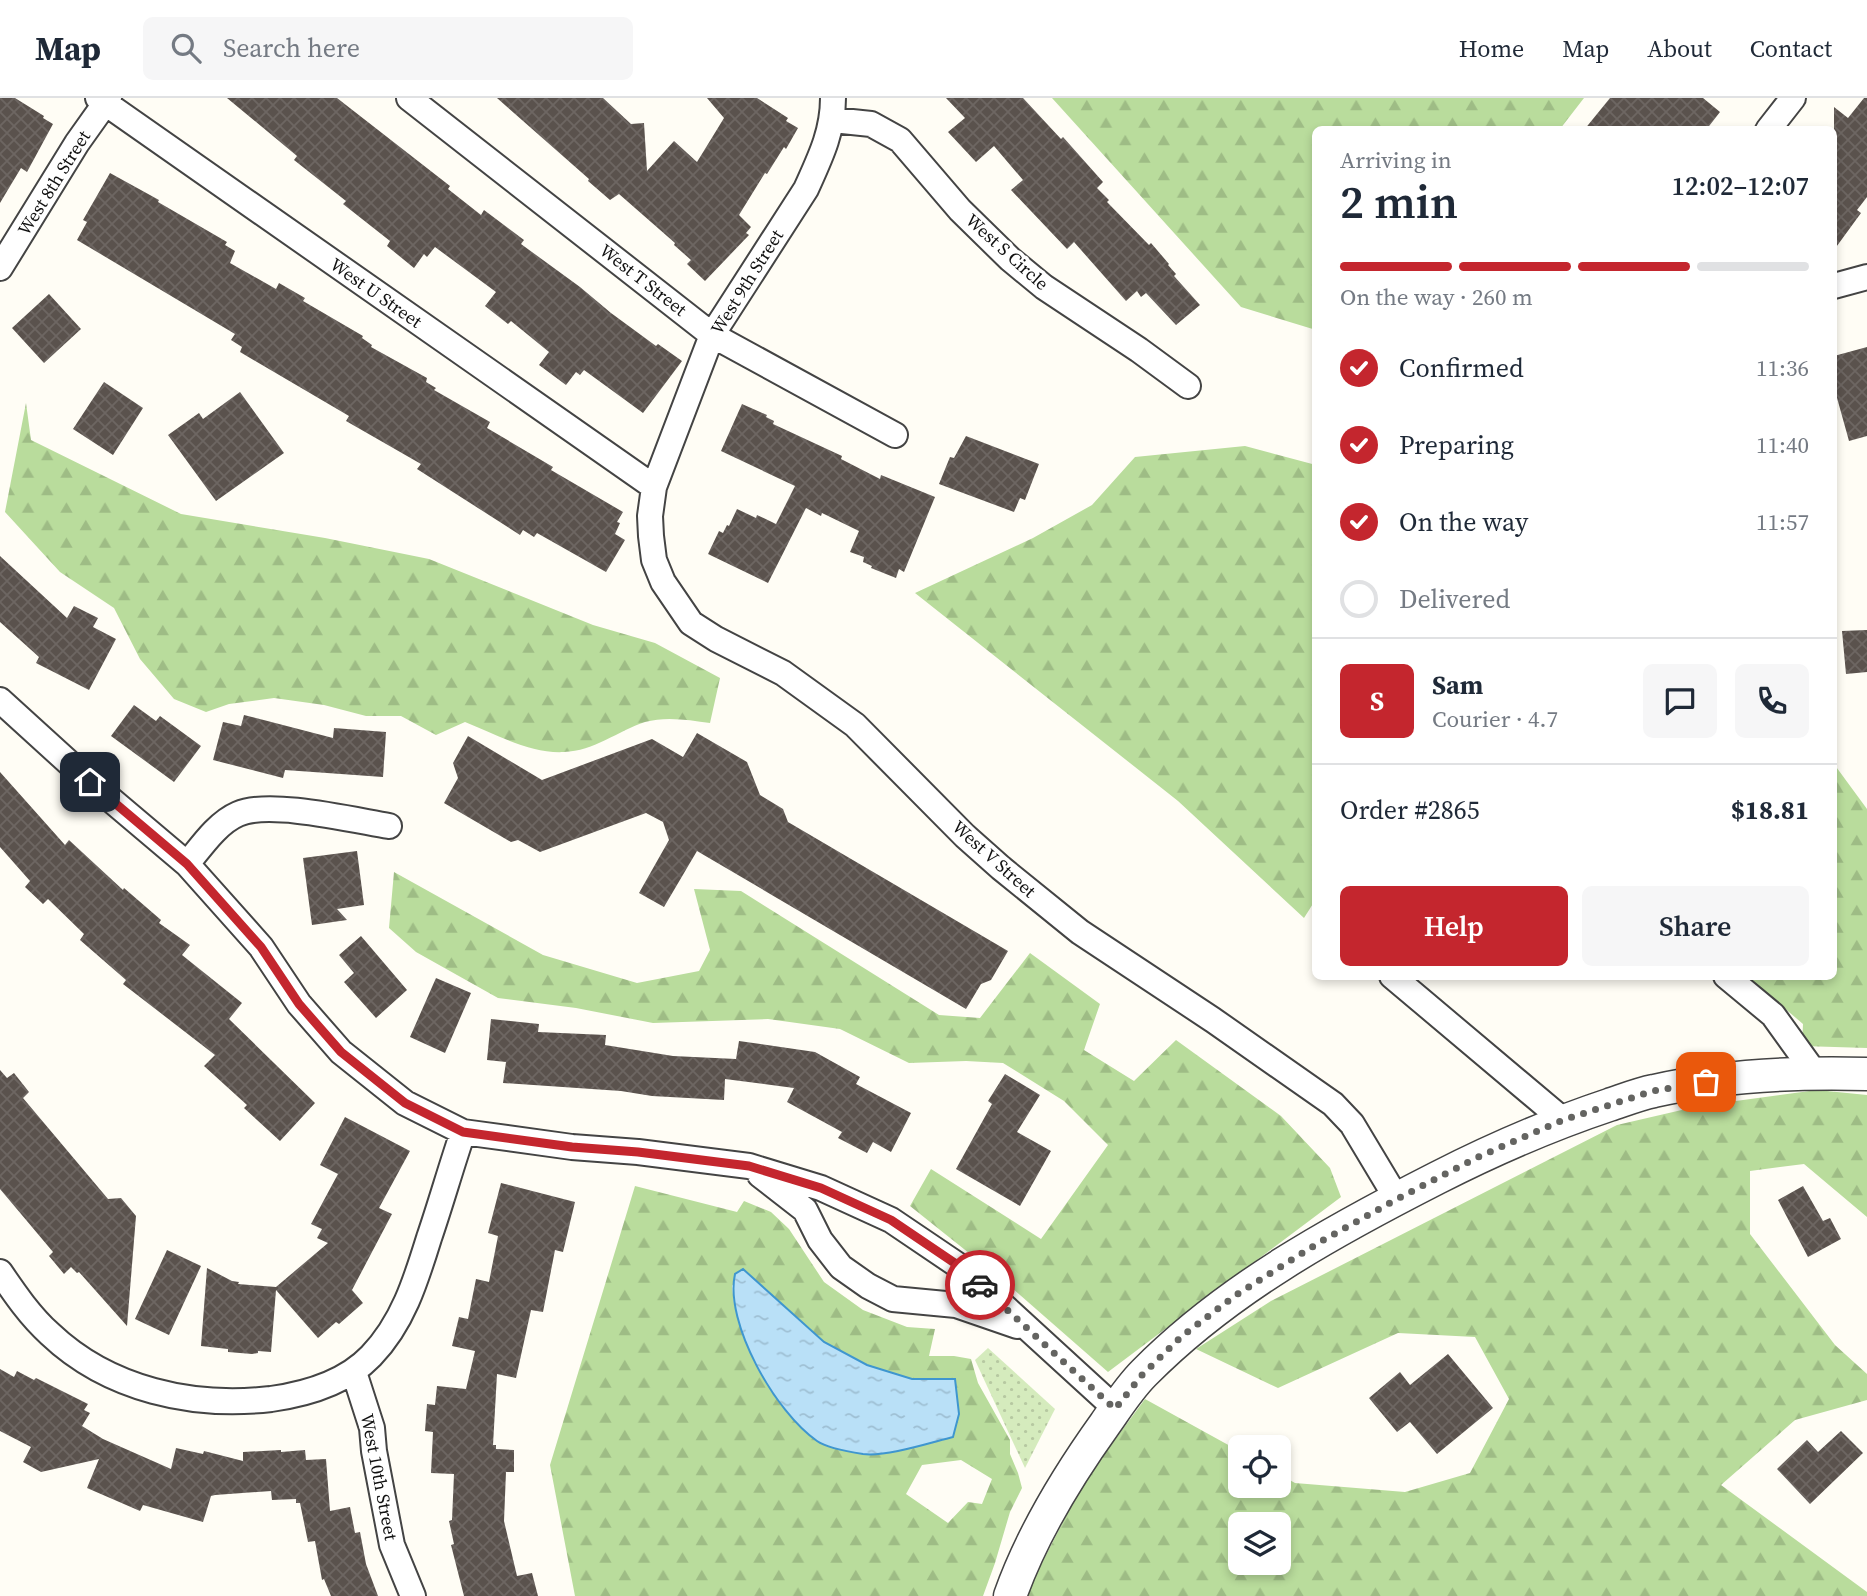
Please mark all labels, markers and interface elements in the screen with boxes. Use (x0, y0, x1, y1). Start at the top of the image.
search box (143, 17, 633, 80)
text: Map (35, 26, 101, 71)
icon: search (167, 29, 205, 67)
text: Search here (223, 30, 360, 66)
text: Home (1459, 32, 1524, 65)
text: Map (1562, 32, 1609, 65)
text: About (1647, 32, 1712, 65)
text: Contact (1750, 32, 1832, 65)
street label: West 8th Street (11, 125, 96, 240)
text: Arriving in (1340, 144, 1452, 176)
text: 12:02–12:07 (1672, 168, 1809, 204)
text: 2 min (1340, 170, 1458, 233)
street label: West S Circle (960, 208, 1054, 296)
street label: West 9th Street (704, 224, 789, 339)
street label: West T Street (595, 238, 692, 322)
street label: West U Street (325, 252, 427, 334)
text: On the way · 260 m (1340, 281, 1533, 313)
icon: check (1340, 349, 1378, 387)
text: Confirmed (1399, 350, 1524, 386)
text: 11:36 (1756, 352, 1809, 384)
icon: check (1340, 426, 1378, 464)
text: Preparing (1399, 427, 1514, 463)
text: 11:40 (1756, 429, 1809, 461)
icon: check (1340, 503, 1378, 541)
text: On the way (1399, 504, 1528, 540)
text: 11:57 (1756, 506, 1809, 538)
text: Delivered (1399, 581, 1510, 617)
button: chat (1643, 664, 1717, 738)
button: phone (1735, 664, 1809, 738)
text: Sam (1432, 667, 1483, 703)
text: S (1370, 683, 1384, 719)
text: Courier · 4.7 (1432, 703, 1558, 735)
pin (60, 752, 120, 812)
icon: home (71, 763, 109, 801)
text: Order #2865 (1340, 792, 1480, 828)
text: $18.81 (1731, 792, 1809, 828)
street label: West V Street (947, 814, 1042, 903)
button: Help (1340, 886, 1568, 966)
button: Share (1582, 886, 1809, 966)
pin (1676, 1052, 1736, 1112)
icon: bag (1687, 1063, 1725, 1101)
courier (945, 1250, 1015, 1320)
icon: car (961, 1266, 999, 1304)
street label: West 10th Street (355, 1411, 404, 1542)
map controls (1228, 1435, 1291, 1575)
button: locate (1228, 1435, 1291, 1498)
button: layers (1228, 1512, 1291, 1575)

